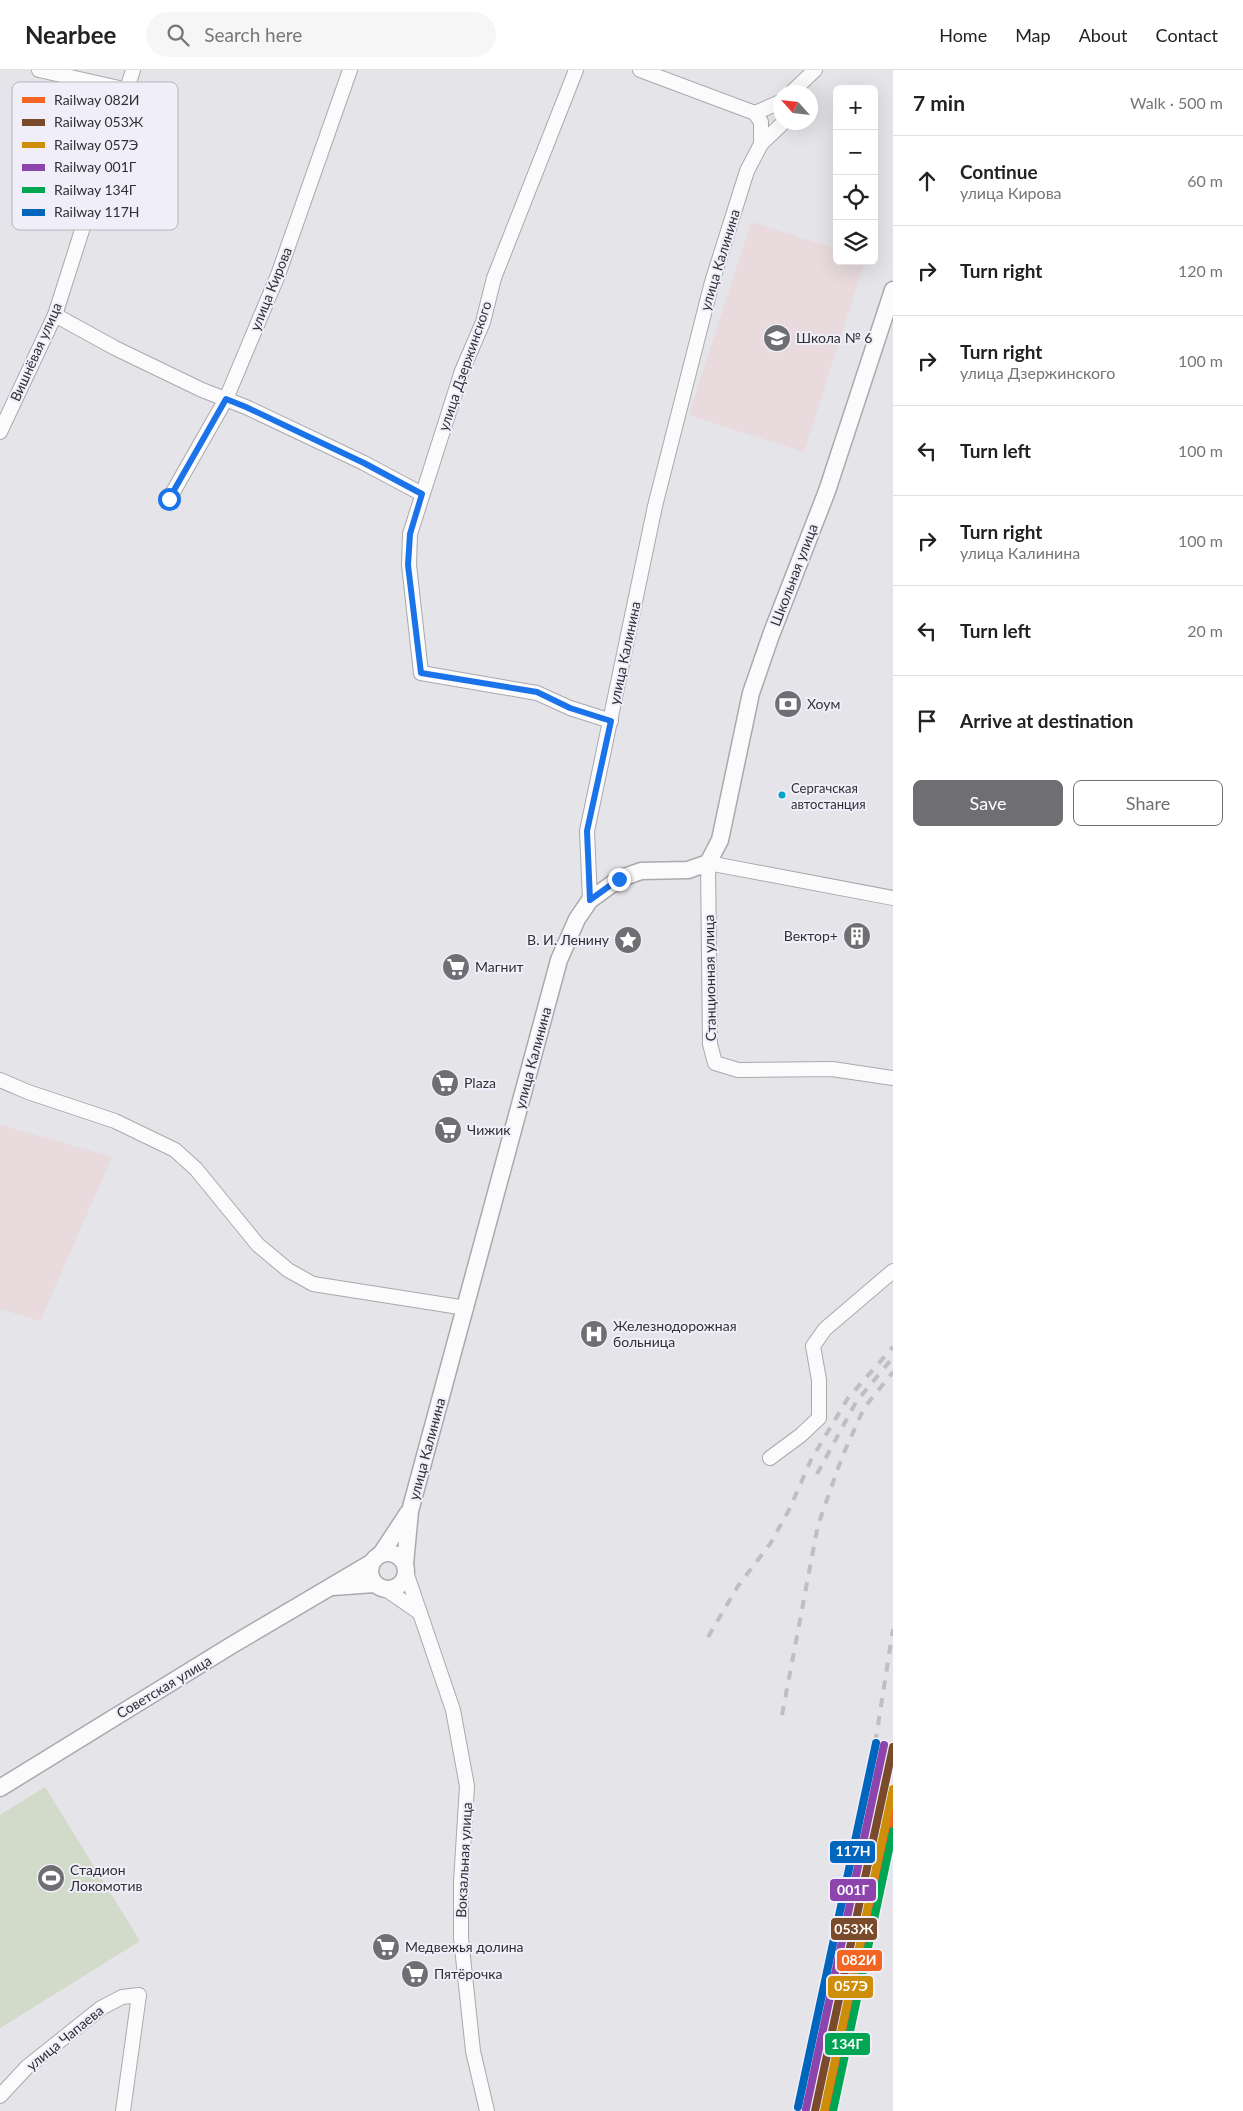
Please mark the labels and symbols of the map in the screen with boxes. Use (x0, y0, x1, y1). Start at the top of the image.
legend (12, 82, 178, 230)
north arrow (773, 85, 818, 130)
text: Railway 082И (54, 91, 140, 108)
text: Railway 053Ж (54, 113, 144, 130)
text: Railway 057Э (54, 136, 138, 153)
text: Railway 001Г (54, 158, 137, 175)
text: Railway 134Г (54, 181, 137, 198)
text: Railway 117Н (54, 203, 140, 220)
street label: улица Калинина (696, 207, 743, 313)
street label: улица Кирова (246, 244, 295, 333)
street label: улица Дзержинского (434, 299, 495, 433)
street label: Вишнёвая улица (6, 300, 65, 404)
school or university icon: Школа № 6 (762, 323, 792, 353)
place label: Школа № 6 (796, 329, 872, 346)
route start (158, 488, 181, 511)
street label: Школьная улица (766, 521, 821, 628)
street label: улица Калинина (605, 600, 644, 706)
bank icon: Хоум (773, 689, 803, 719)
place label: Хоум (807, 695, 840, 712)
place label: Сергачская автостанция (791, 780, 866, 812)
marker: Сергачская автостанция (777, 790, 787, 800)
route end (608, 868, 631, 891)
street label: Станционная улица (700, 914, 719, 1042)
building icon: Вектор+ (842, 921, 872, 951)
place icon: В. И. Ленину (613, 925, 643, 955)
place label: Вектор+ (784, 927, 838, 944)
place label: В. И. Ленину (527, 931, 610, 948)
supermarket icon: Магнит (441, 952, 471, 982)
place label: Магнит (475, 958, 524, 975)
street label: улица Калинина (511, 1005, 554, 1111)
supermarket icon: Plaza (430, 1068, 460, 1098)
place label: Plaza (464, 1074, 496, 1091)
supermarket icon: Чижик (433, 1115, 463, 1145)
place label: Чижик (467, 1121, 511, 1138)
place label: Железнодорожная больница (613, 1317, 737, 1350)
hospital icon: Железнодорожная больница (579, 1319, 609, 1349)
street label: улица Калинина (405, 1396, 448, 1502)
street label: Советская улица (113, 1652, 214, 1722)
street label: Вокзальная улица (452, 1802, 475, 1918)
line badge: 117Н (829, 1840, 876, 1864)
text: 117Н (835, 1842, 871, 1859)
place label: Стадион Локомотив (69, 1861, 142, 1894)
sports icon: Стадион Локомотив (36, 1863, 66, 1893)
line badge: 001Г (829, 1878, 877, 1902)
text: 001Г (837, 1881, 869, 1898)
line badge: 053Ж (830, 1917, 878, 1941)
text: 053Ж (834, 1920, 874, 1937)
supermarket icon: Медвежья долина (371, 1932, 401, 1962)
place label: Медвежья долина (405, 1938, 524, 1955)
line badge: 082И (836, 1949, 883, 1972)
text: 082И (841, 1951, 877, 1968)
supermarket icon: Пятёрочка (400, 1959, 430, 1989)
place label: Пятёрочка (434, 1965, 502, 1982)
line badge: 057Э (827, 1975, 874, 1999)
text: 057Э (834, 1977, 868, 1994)
street label: улица Чапаева (23, 2001, 107, 2074)
line badge: 134Г (824, 2032, 871, 2056)
text: 134Г (831, 2035, 863, 2052)

